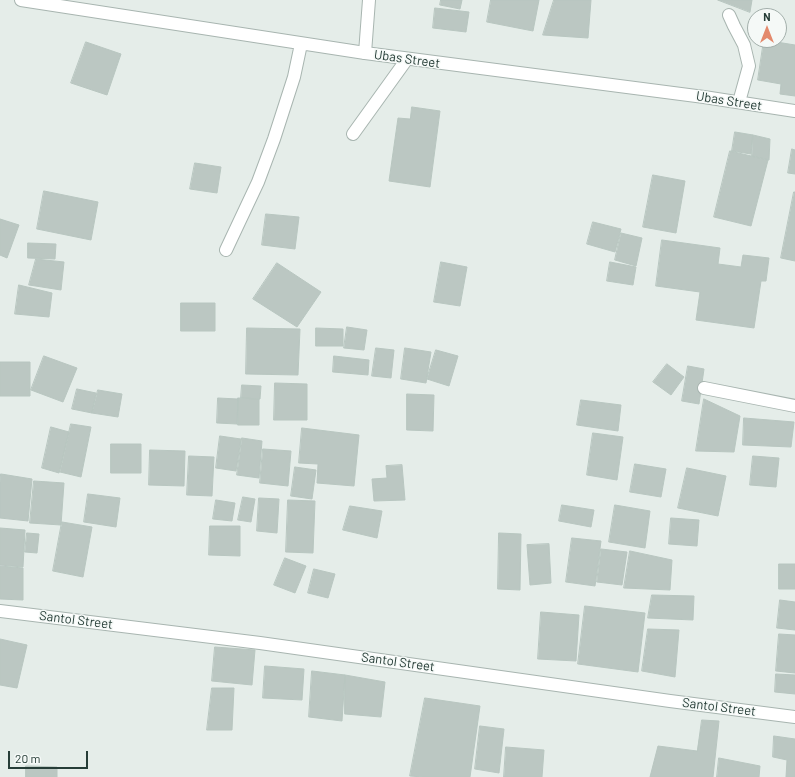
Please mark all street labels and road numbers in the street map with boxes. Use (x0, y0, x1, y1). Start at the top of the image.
street label: Ubas Street (373, 47, 441, 71)
street label: Ubas Street (695, 88, 763, 114)
street label: Santol Street (38, 608, 114, 632)
street label: Santol Street (360, 649, 436, 675)
street label: Santol Street (681, 695, 757, 719)

